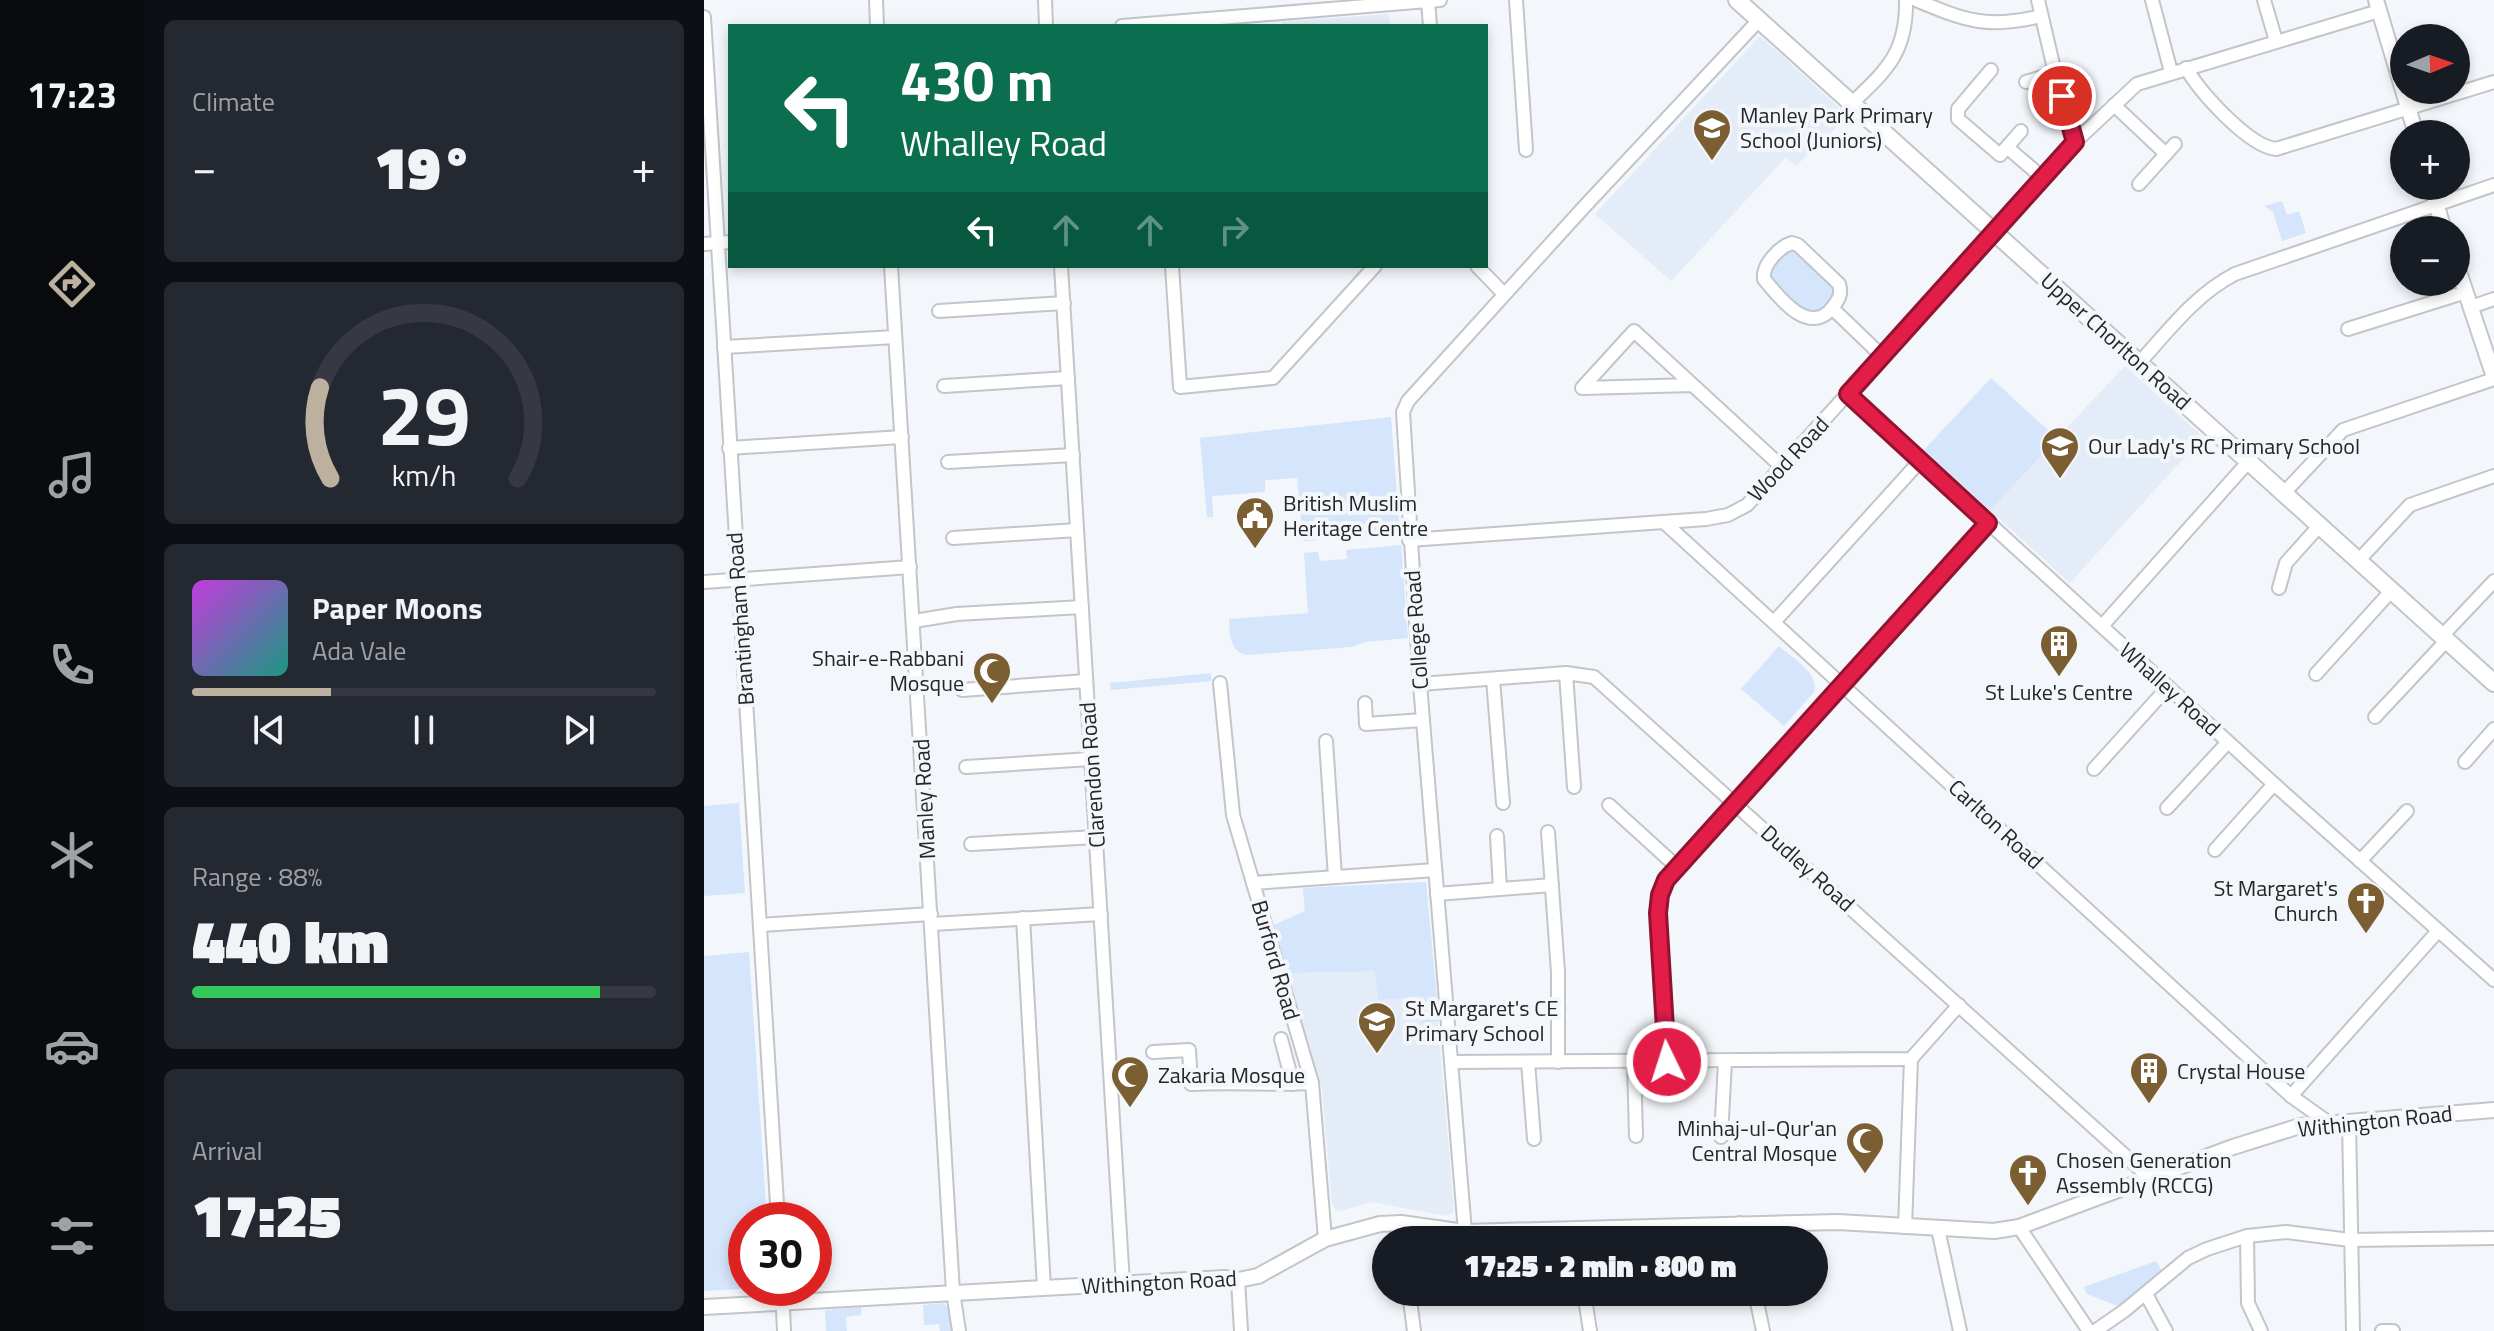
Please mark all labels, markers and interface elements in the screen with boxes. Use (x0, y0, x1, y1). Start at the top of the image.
north arrow (2390, 24, 2470, 104)
map controls (2390, 24, 2470, 296)
text: 430 m (900, 38, 1053, 123)
icon: left (768, 56, 872, 160)
pin (2028, 62, 2096, 130)
text: 17:23 (27, 67, 117, 122)
icon: arrive (2040, 74, 2084, 118)
text: Climate (192, 82, 275, 121)
place label: Manley Park Primary School (Juniors) (1740, 98, 1933, 157)
school or university icon: Manley Park Primary School (Juniors) (1691, 107, 1733, 162)
text: Whalley Road (900, 115, 1107, 170)
button: + (2390, 120, 2470, 200)
text: 19° (375, 121, 474, 212)
text: − (192, 133, 217, 200)
text: + (631, 133, 656, 200)
icon: left (960, 208, 1004, 252)
icon: ahead (1044, 208, 1088, 252)
icon: ahead (1128, 208, 1172, 252)
icon: right (1212, 208, 1256, 252)
button: − (2390, 216, 2470, 296)
icon: directions (44, 256, 100, 312)
street label: Upper Chorlton Road (2033, 264, 2199, 418)
text: 29 (377, 351, 471, 477)
street label: Wood Road (1739, 408, 1837, 510)
school or university icon: Our Lady's RC Primary School (2039, 425, 2081, 480)
place label: Our Lady's RC Primary School (2088, 429, 2360, 463)
icon: music (44, 447, 100, 503)
text: km/h (392, 454, 456, 497)
place label: British Muslim Heritage Centre (1283, 486, 1428, 545)
public building icon: British Muslim Heritage Centre (1234, 495, 1276, 550)
street label: Brantingham Road (717, 531, 763, 707)
street label: College Road (1395, 569, 1437, 691)
text: Paper Moons (312, 585, 482, 631)
building icon: St Luke's Centre (2038, 623, 2080, 678)
text: Ada Vale (312, 631, 406, 670)
street label: Whalley Road (2112, 634, 2228, 744)
icon: phone (44, 637, 100, 693)
place label: Shair-e-Rabbani Mosque (812, 641, 964, 700)
mosque icon: Shair-e-Rabbani Mosque (971, 650, 1013, 705)
place label: St Luke's Centre (1985, 675, 2133, 709)
street label: Clarendon Road (1070, 701, 1114, 849)
icon: previous (247, 708, 291, 752)
icon: pause (402, 708, 446, 752)
icon: next (557, 708, 601, 752)
street label: Manley Road (904, 738, 944, 860)
street label: Carlton Road (1941, 771, 2051, 877)
street label: Dudley Road (1753, 816, 1863, 920)
icon: climate (44, 827, 100, 883)
text: Range · 88% (192, 857, 322, 896)
place label: St Margaret's Church (2214, 871, 2338, 930)
church icon: St Margaret's Church (2345, 880, 2387, 935)
text: 440 km (192, 895, 389, 986)
street label: Burford Road (1243, 896, 1309, 1024)
place label: St Margaret's CE Primary School (1405, 991, 1558, 1050)
school or university icon: St Margaret's CE Primary School (1356, 1000, 1398, 1055)
icon: car (44, 1018, 100, 1074)
position arrow (1625, 1020, 1709, 1104)
building icon: Crystal House (2128, 1050, 2170, 1105)
mosque icon: Zakaria Mosque (1109, 1054, 1151, 1109)
place label: Crystal House (2177, 1054, 2305, 1088)
place label: Zakaria Mosque (1158, 1058, 1305, 1092)
street label: Withington Road (2296, 1096, 2454, 1146)
place label: Minhaj-ul-Qur'an Central Mosque (1677, 1111, 1837, 1170)
mosque icon: Minhaj-ul-Qur'an Central Mosque (1844, 1120, 1886, 1175)
text: Arrival (192, 1131, 263, 1170)
place label: Chosen Generation Assembly (RCCG) (2056, 1143, 2232, 1202)
church icon: Chosen Generation Assembly (RCCG) (2007, 1152, 2049, 1207)
text: 17:25 (192, 1169, 341, 1260)
speed limit sign: 30 (728, 1202, 832, 1306)
icon: filters (44, 1208, 100, 1264)
text: 17:25 · 2 min · 800 m (1464, 1243, 1736, 1289)
street label: Withington Road (1081, 1261, 1237, 1303)

